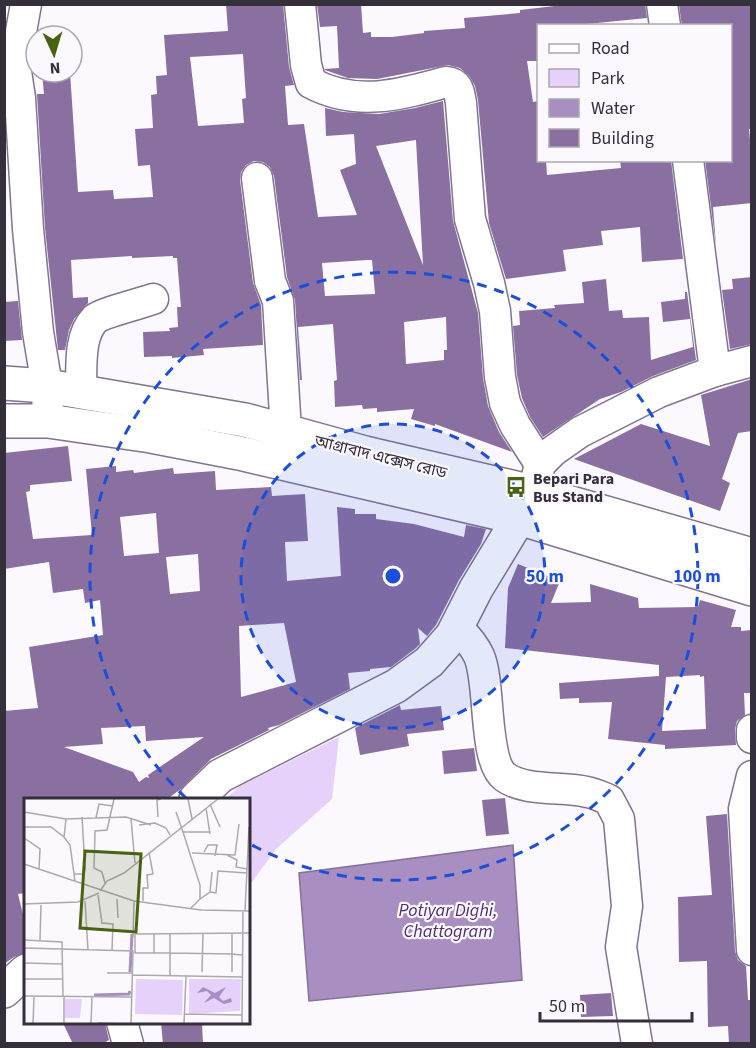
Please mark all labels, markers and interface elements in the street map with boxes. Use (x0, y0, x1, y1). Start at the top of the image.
north arrow (24, 24, 84, 84)
legend (537, 24, 732, 162)
text: Road (591, 36, 630, 61)
text: N (49, 57, 61, 79)
text: Park (591, 66, 625, 91)
text: Water (591, 96, 635, 121)
text: Building (591, 126, 654, 151)
street label: আগ্রাবাদ এক্সেস রোড (311, 430, 450, 484)
place label: Bepari Para Bus Stand (533, 468, 614, 508)
bus stop icon: Bepari Para Bus Stand (504, 475, 528, 499)
text: 50 m (526, 564, 564, 589)
text: 100 m (673, 564, 721, 589)
centre of rings (383, 566, 403, 586)
inset map (24, 798, 250, 1024)
water label: Potiyar Dighi, Chattogram (399, 898, 497, 944)
scale bar (540, 985, 692, 1023)
text: 50 m (549, 994, 585, 1019)

